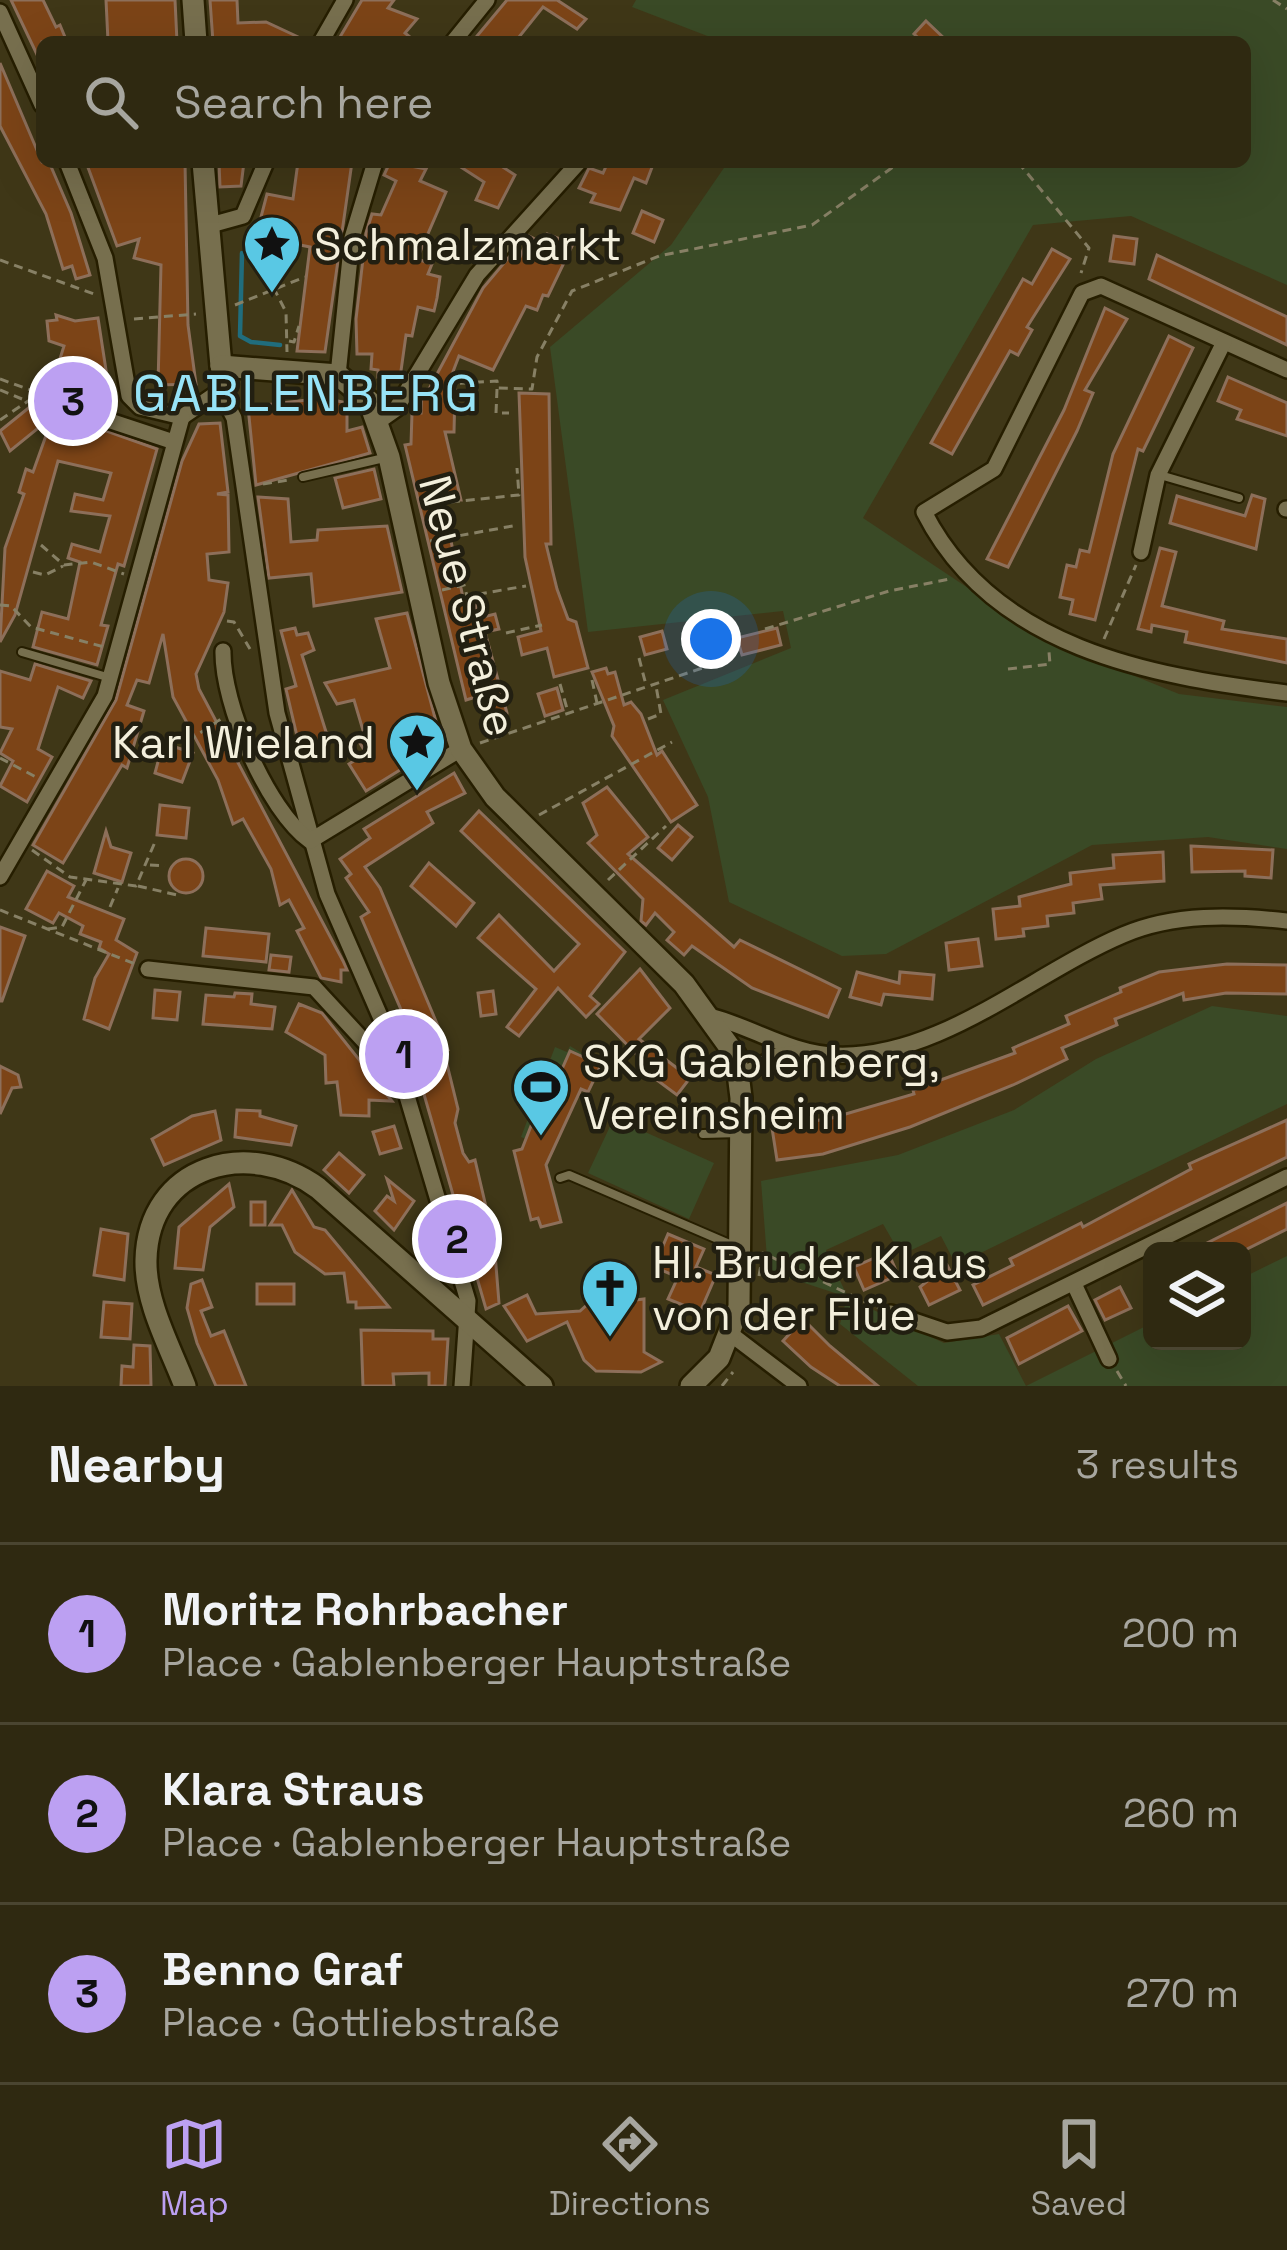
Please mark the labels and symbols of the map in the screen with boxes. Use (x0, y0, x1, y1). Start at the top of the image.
place icon: Schmalzmarkt (241, 213, 303, 295)
place label: Schmalzmarkt (314, 216, 622, 273)
pin: 3 (34, 356, 112, 446)
district label: GABLENBERG (133, 361, 481, 426)
street label: Neue Straße (406, 469, 530, 743)
your location (681, 609, 741, 669)
place icon: Karl Wieland (386, 711, 448, 793)
place label: Karl Wieland (112, 714, 375, 771)
pin: 1 (365, 1009, 443, 1099)
place label: SKG Gablenberg, Vereinsheim (583, 1033, 940, 1142)
sports icon: SKG Gablenberg, Vereinsheim (510, 1056, 572, 1138)
pin: 2 (418, 1194, 496, 1284)
place label: Hl. Bruder Klaus von der Flüe (652, 1234, 987, 1343)
church icon: Hl. Bruder Klaus von der Flüe (579, 1257, 641, 1339)

